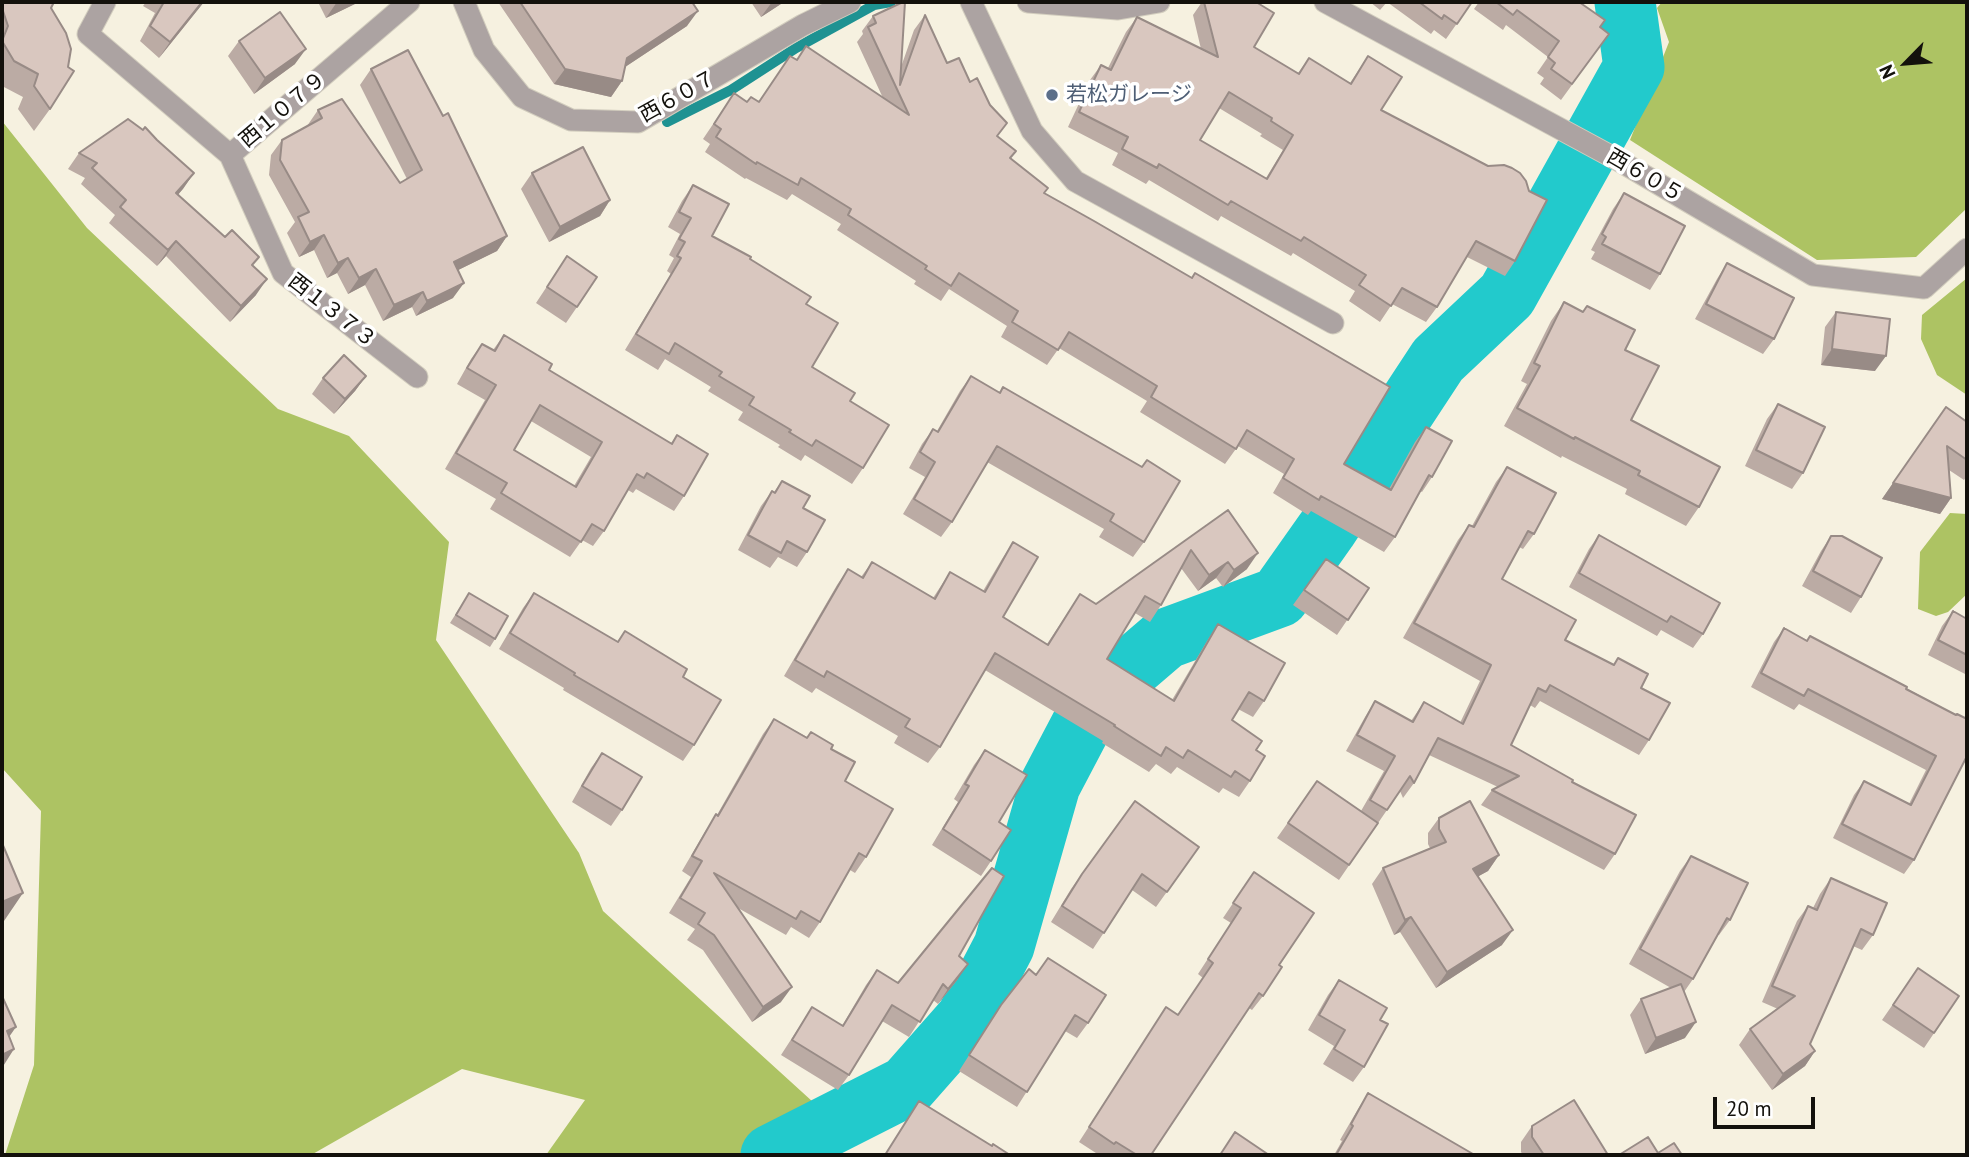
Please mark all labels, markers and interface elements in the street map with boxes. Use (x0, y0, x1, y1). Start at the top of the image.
north arrow (1871, 28, 1941, 98)
text: N (1873, 61, 1900, 83)
street label: 西６０７ (635, 66, 721, 128)
street label: 西１０７９ (235, 67, 331, 153)
place label: 若松ガレージ (1066, 82, 1192, 108)
marker: 若松ガレージ (1044, 87, 1060, 103)
street label: 西６０５ (1602, 144, 1688, 208)
street label: 西１３７３ (283, 269, 381, 353)
scale bar (1717, 1084, 1818, 1128)
text: 20 m (1726, 1095, 1772, 1122)

